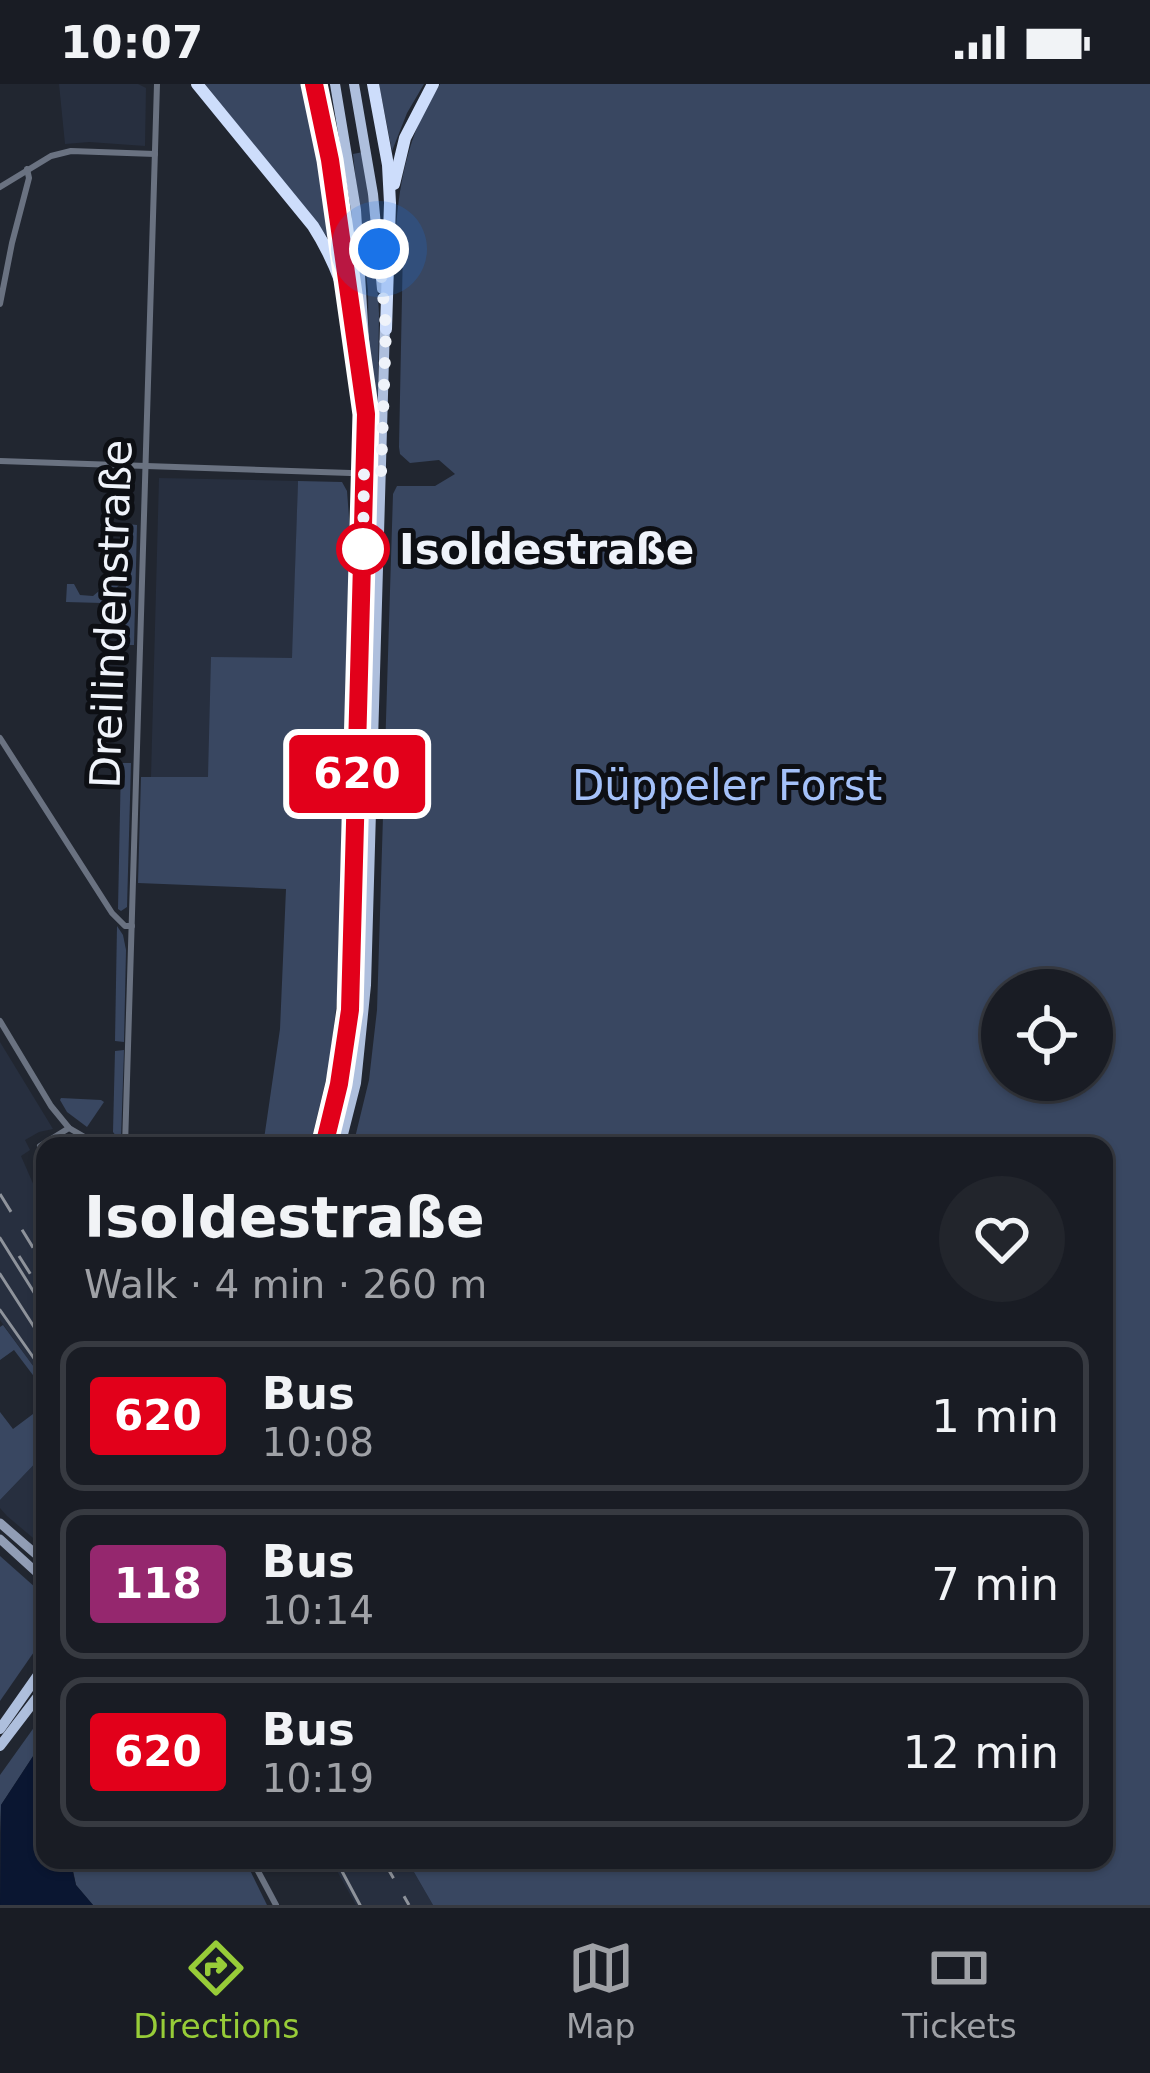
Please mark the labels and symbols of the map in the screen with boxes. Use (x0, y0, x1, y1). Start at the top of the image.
your location (349, 219, 409, 279)
street label: Dreilindenstraße (80, 439, 142, 789)
marker: Isoldestraße (338, 524, 388, 574)
place label: Isoldestraße (399, 525, 694, 574)
line badge: 620 (288, 735, 426, 813)
park label: Düppeler Forst (572, 761, 882, 810)

